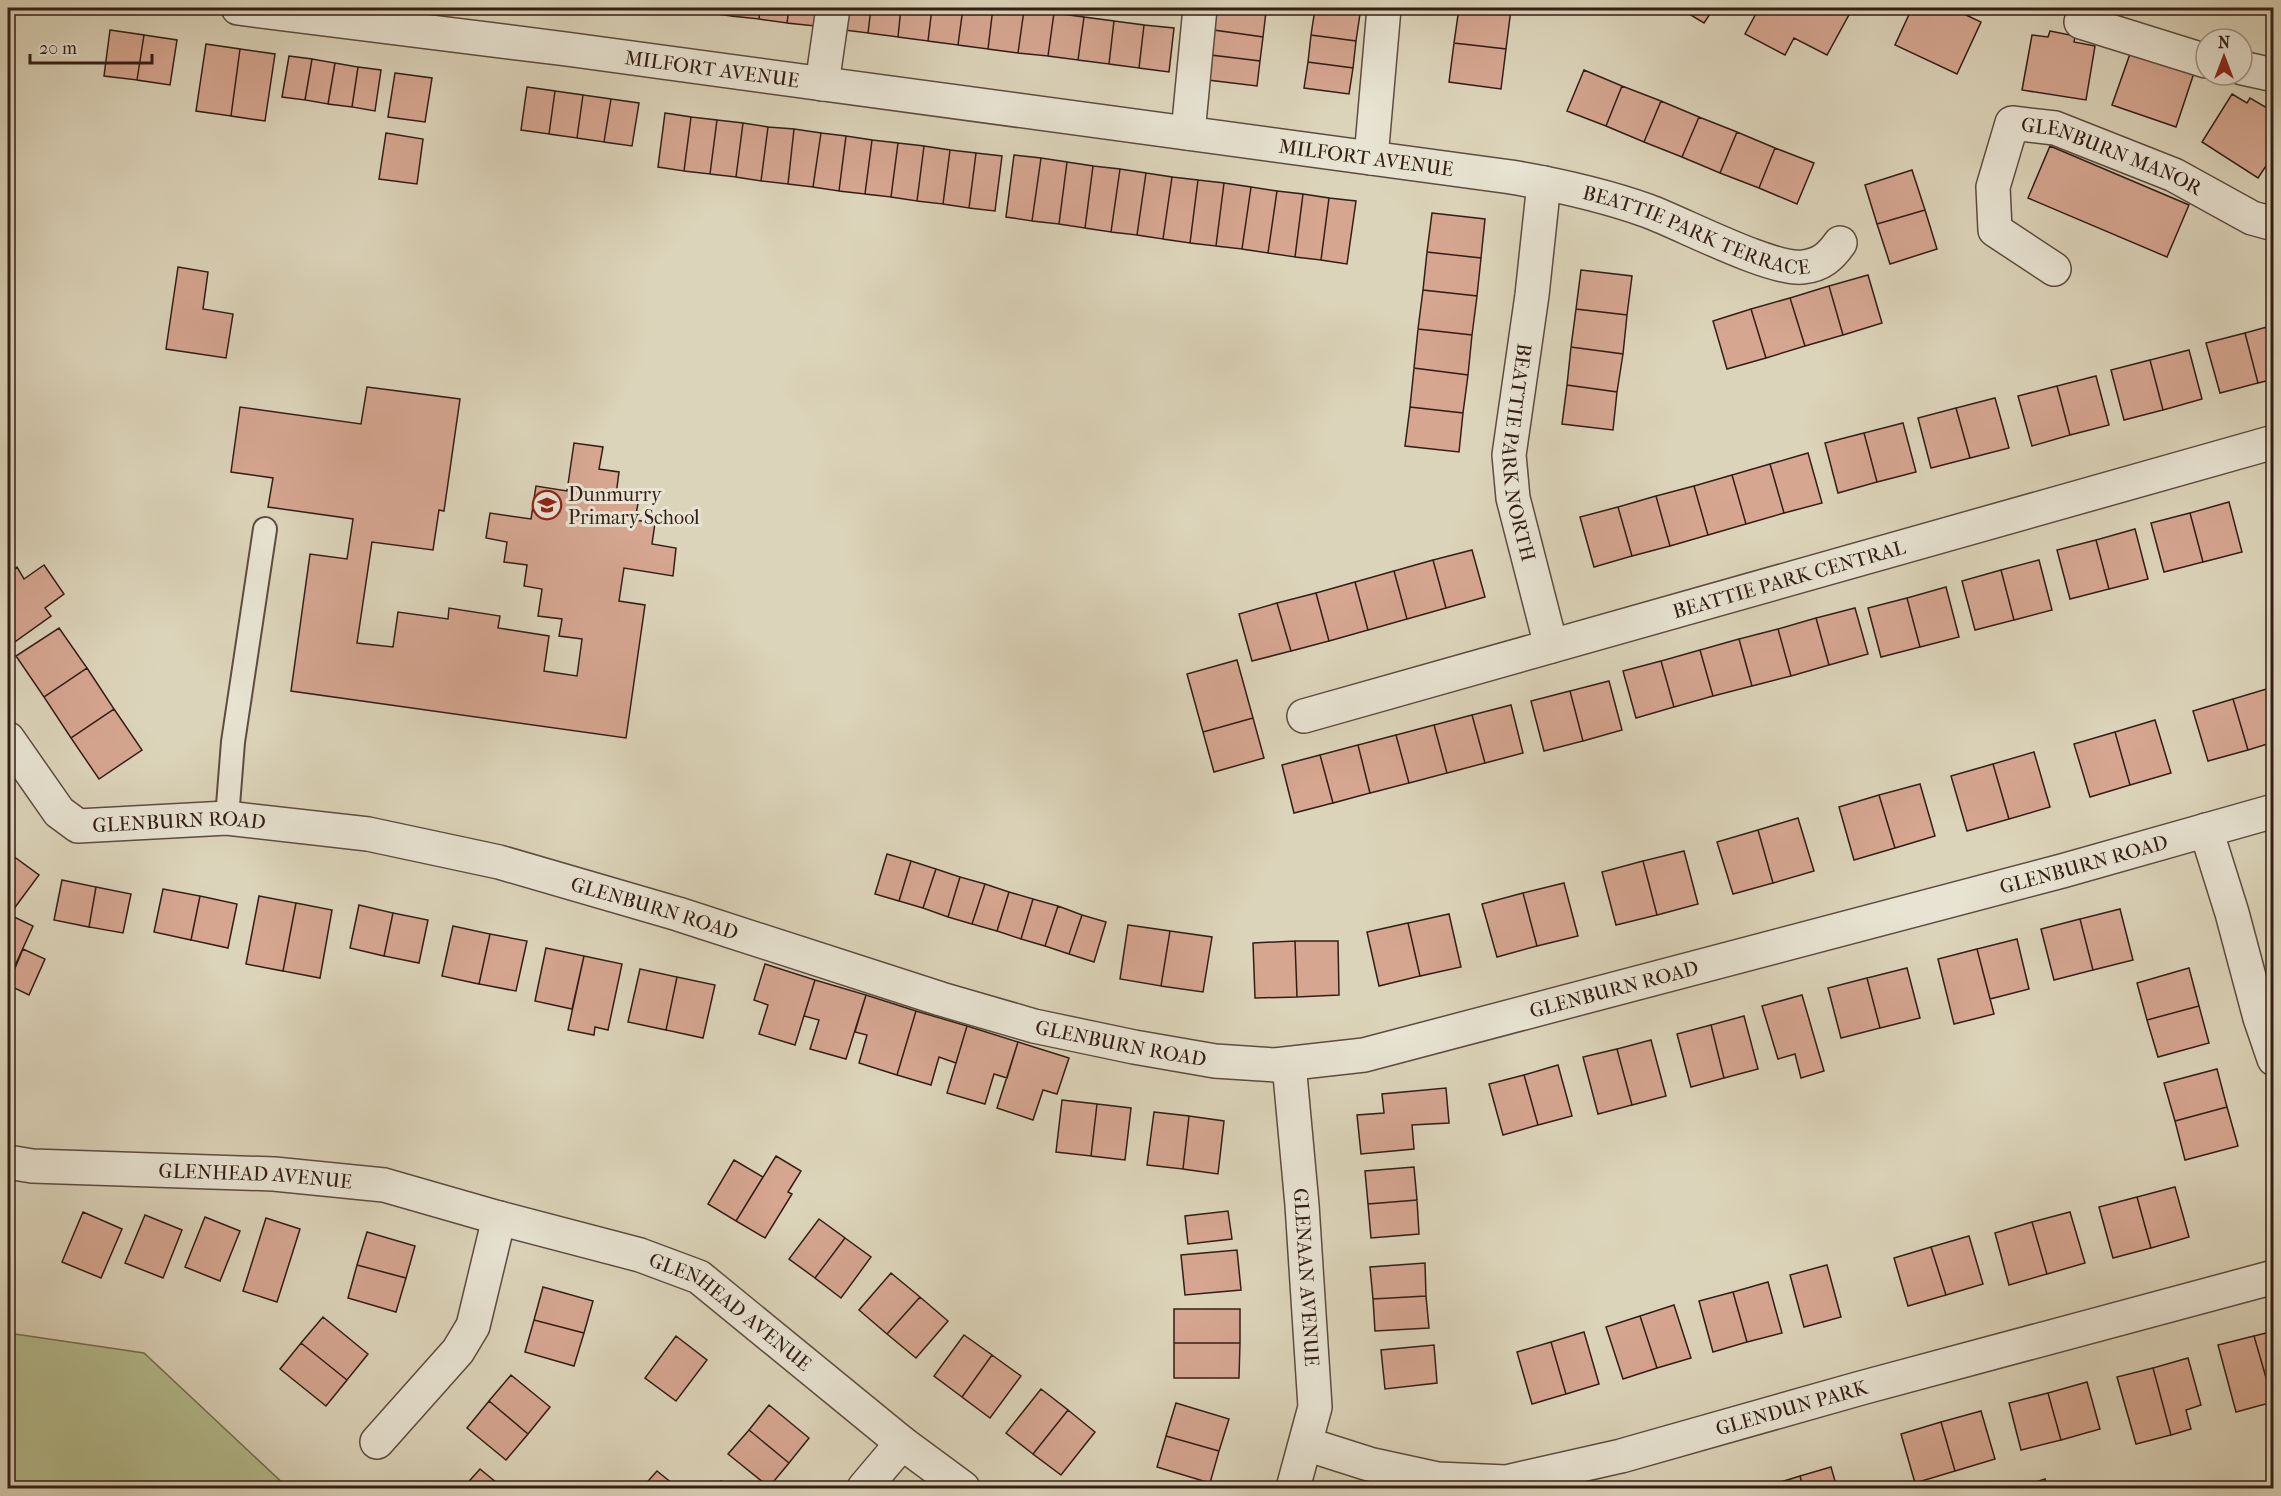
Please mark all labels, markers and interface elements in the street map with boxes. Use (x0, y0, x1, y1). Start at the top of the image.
scale bar (30, 27, 152, 65)
north arrow (2194, 27, 2254, 87)
text: N (2218, 33, 2231, 52)
text: 20 m (39, 38, 77, 59)
street label: MILFORT AVENUE (623, 46, 801, 92)
street label: GLENBURN MANOR (2020, 113, 2208, 200)
street label: MILFORT AVENUE (1277, 134, 1455, 181)
street label: BEATTIE PARK TERRACE (1580, 181, 1811, 279)
street label: BEATTIE PARK NORTH (1497, 342, 1540, 564)
place label: Dunmurry Primary School (568, 483, 700, 529)
school or university icon: Dunmurry Primary School (531, 489, 563, 521)
street label: BEATTIE PARK CENTRAL (1670, 535, 1908, 623)
street label: GLENBURN ROAD (92, 806, 267, 837)
street label: GLENBURN ROAD (1997, 830, 2171, 898)
street label: GLENBURN ROAD (568, 872, 741, 944)
street label: GLENBURN ROAD (1527, 956, 1701, 1022)
street label: GLENBURN ROAD (1033, 1015, 1208, 1071)
street label: GLENHEAD AVENUE (158, 1159, 353, 1193)
street label: GLENAAN AVENUE (1289, 1187, 1324, 1367)
street label: GLENHEAD AVENUE (646, 1248, 816, 1376)
street label: GLENDUN PARK (1713, 1375, 1872, 1440)

